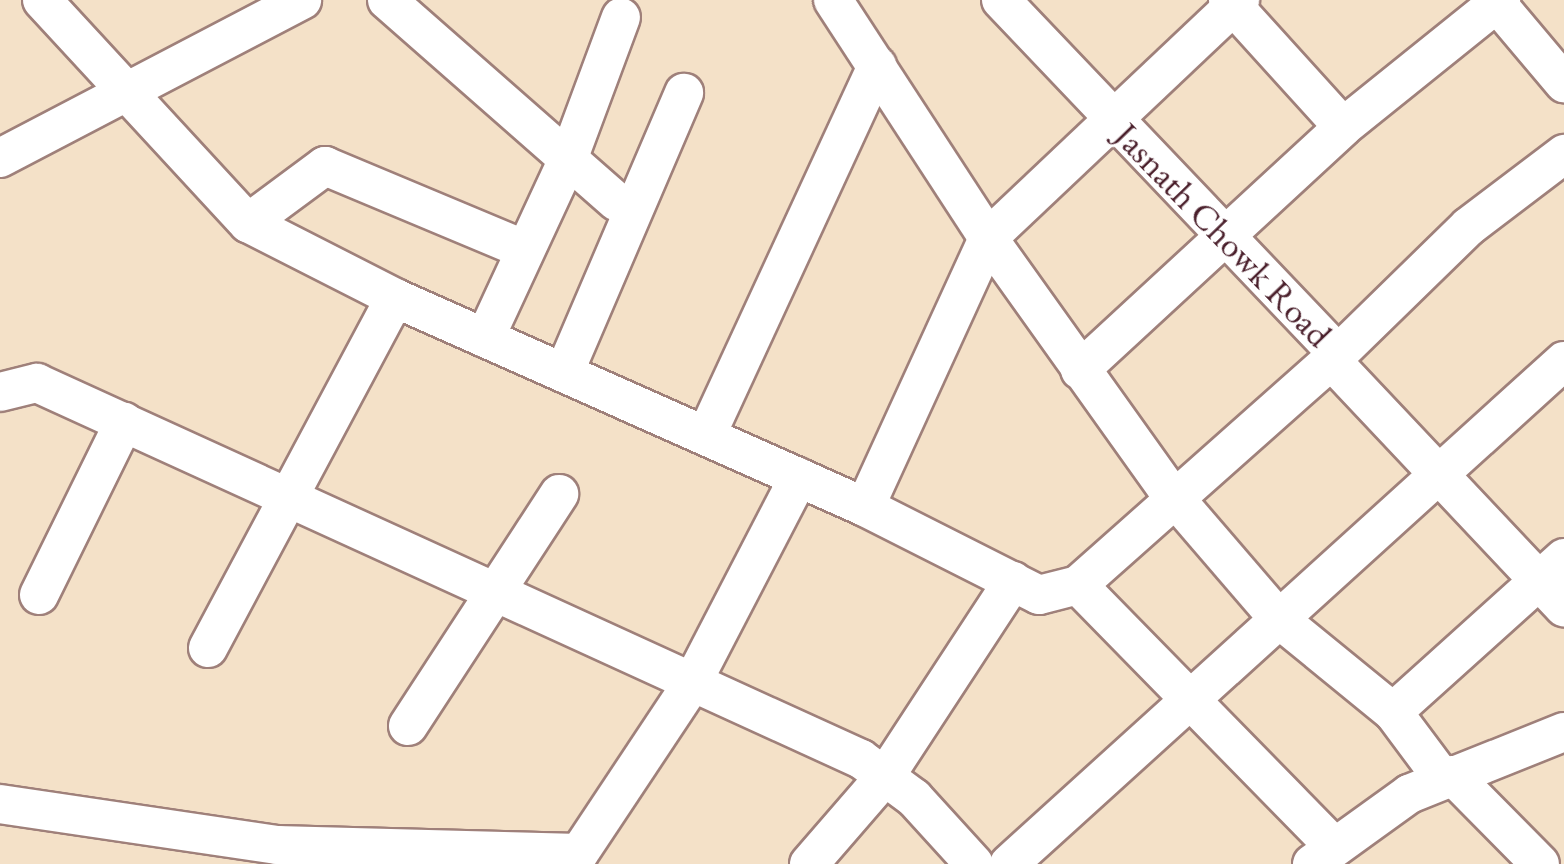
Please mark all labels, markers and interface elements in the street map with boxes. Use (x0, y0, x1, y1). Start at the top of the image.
street label: Jasnath Chowk Road (1105, 114, 1341, 356)

